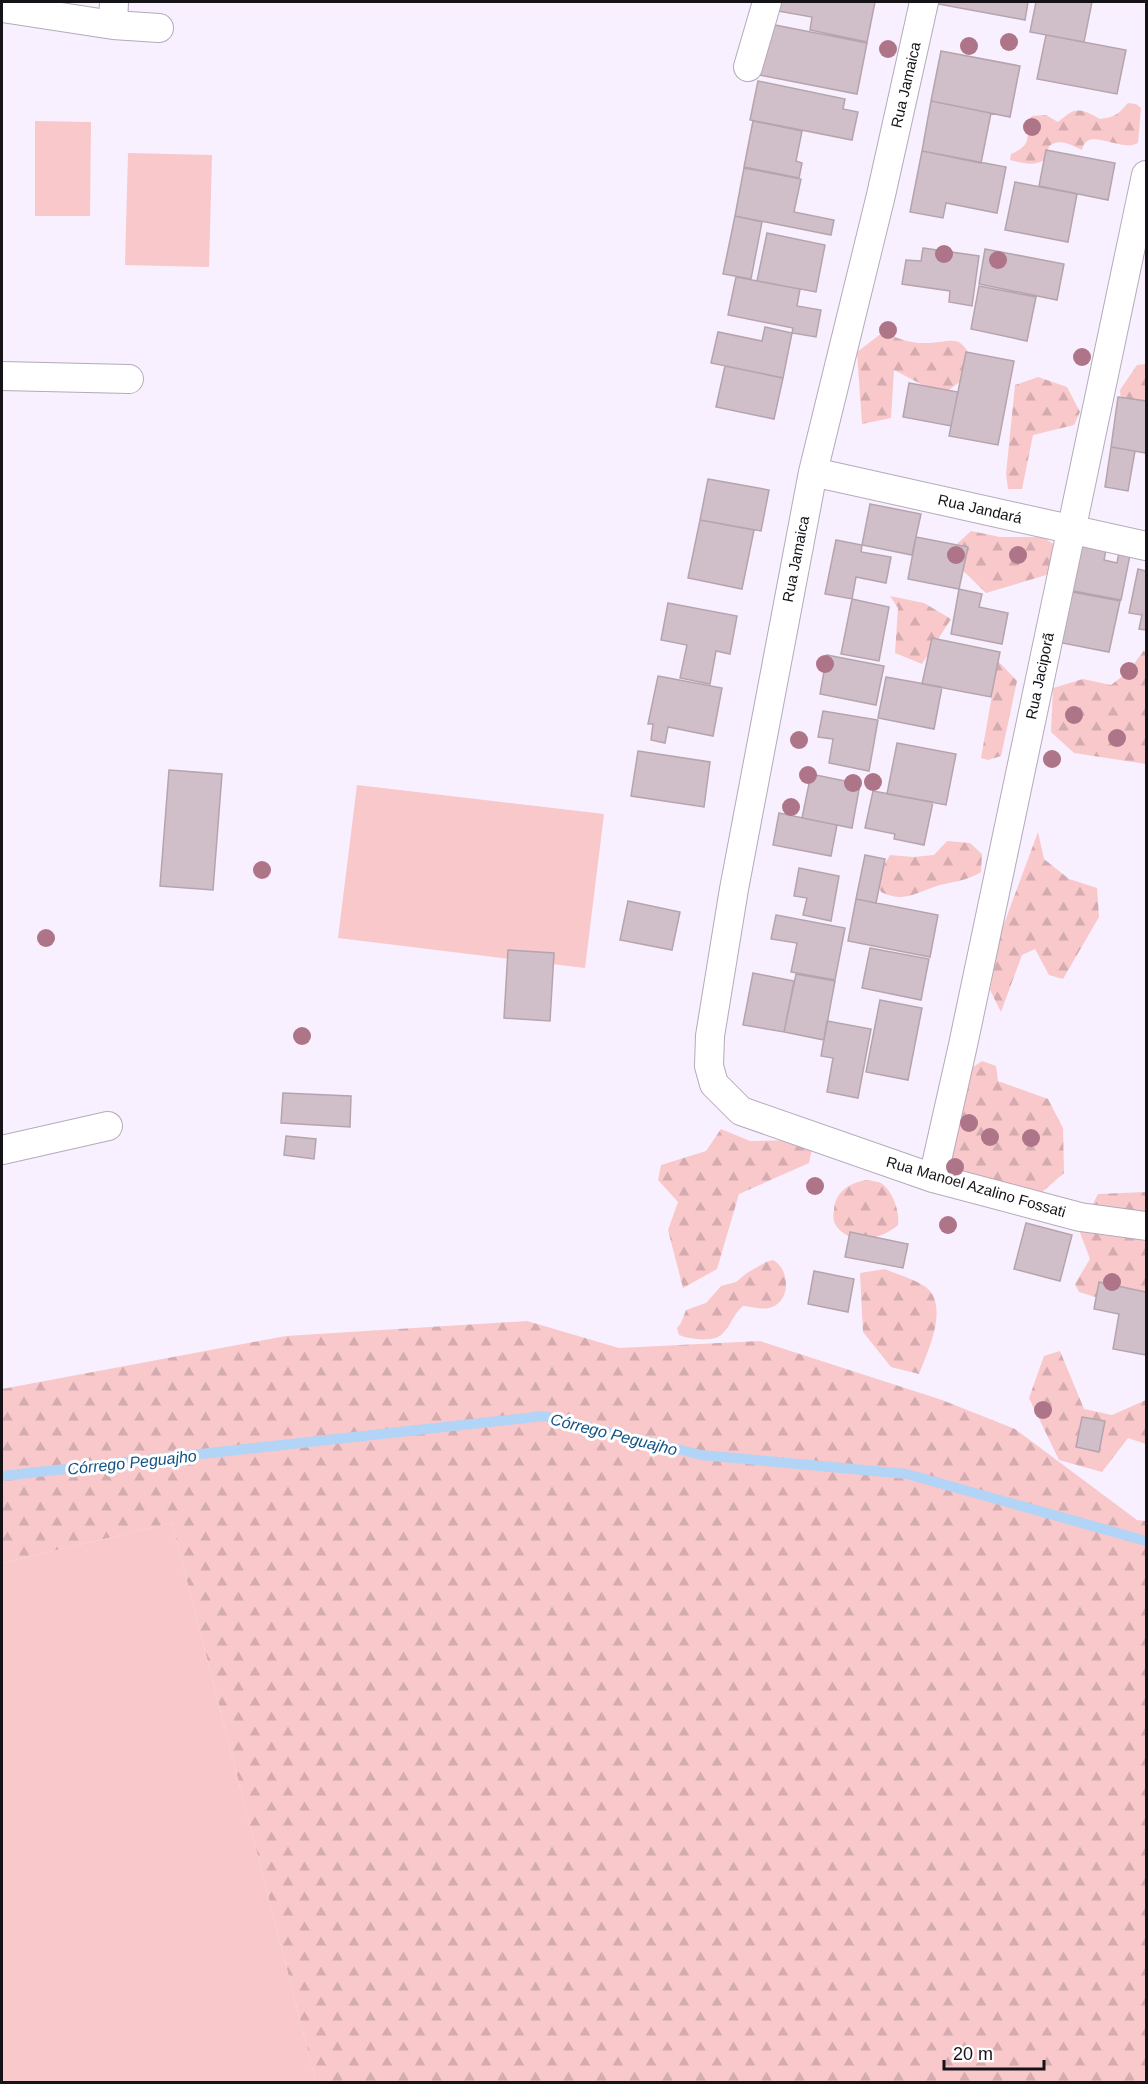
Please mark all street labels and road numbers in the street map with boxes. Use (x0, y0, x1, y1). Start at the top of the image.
street label: Rua Jamaica (887, 40, 924, 129)
street label: Rua Jandará (936, 491, 1025, 527)
street label: Rua Jamaica (779, 514, 812, 603)
street label: Rua Jaciporã (1022, 630, 1057, 721)
street label: Rua Manoel Azalino Fossati (884, 1153, 1068, 1220)

